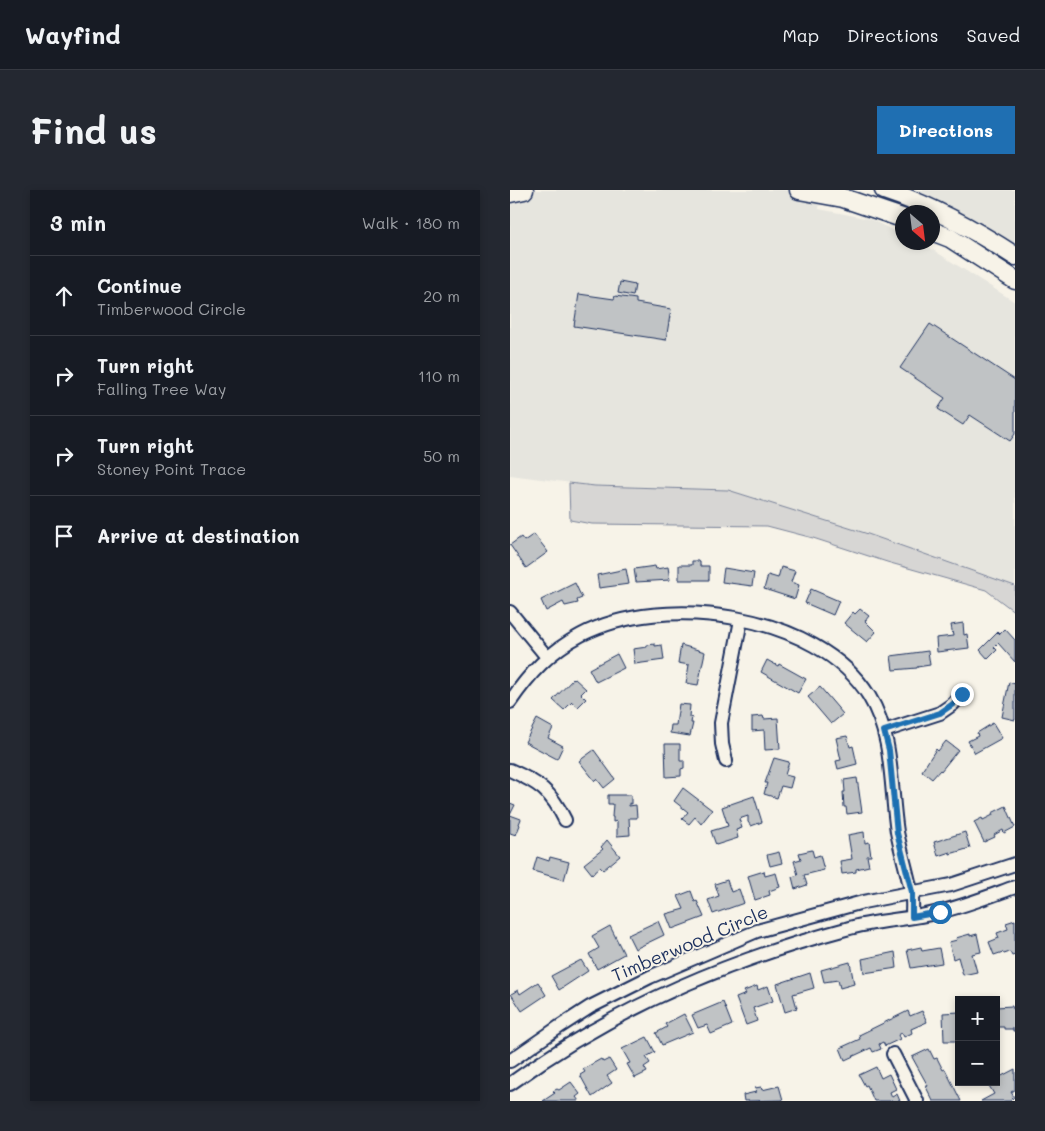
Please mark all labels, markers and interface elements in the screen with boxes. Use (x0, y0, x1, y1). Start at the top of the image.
text: Wayfind (25, 19, 121, 50)
text: Map (782, 23, 819, 47)
text: Directions (847, 23, 939, 47)
text: Saved (967, 23, 1020, 47)
button: Directions (877, 106, 1015, 154)
text: Find us (30, 107, 157, 153)
north arrow (895, 205, 940, 250)
text: 3 min (50, 209, 106, 236)
text: Walk · 180 m (362, 212, 460, 233)
text: Continue (97, 273, 182, 298)
icon: ahead (50, 282, 78, 310)
text: 20 m (423, 285, 460, 306)
text: Timberwood Circle (97, 298, 246, 319)
text: Turn right (97, 353, 194, 378)
icon: right (50, 362, 78, 390)
text: 110 m (418, 365, 460, 386)
text: Falling Tree Way (97, 378, 226, 399)
text: Turn right (97, 433, 194, 458)
icon: right (50, 442, 78, 470)
text: 50 m (423, 445, 460, 466)
text: Stoney Point Trace (97, 458, 246, 479)
icon: arrive (50, 522, 78, 550)
text: Arrive at destination (97, 523, 300, 548)
route end (951, 683, 974, 706)
street label: Timberwood Circle (608, 899, 771, 987)
route start (929, 901, 952, 924)
map controls (955, 996, 1000, 1086)
button: + (955, 996, 1000, 1041)
button: − (955, 1041, 1000, 1086)

